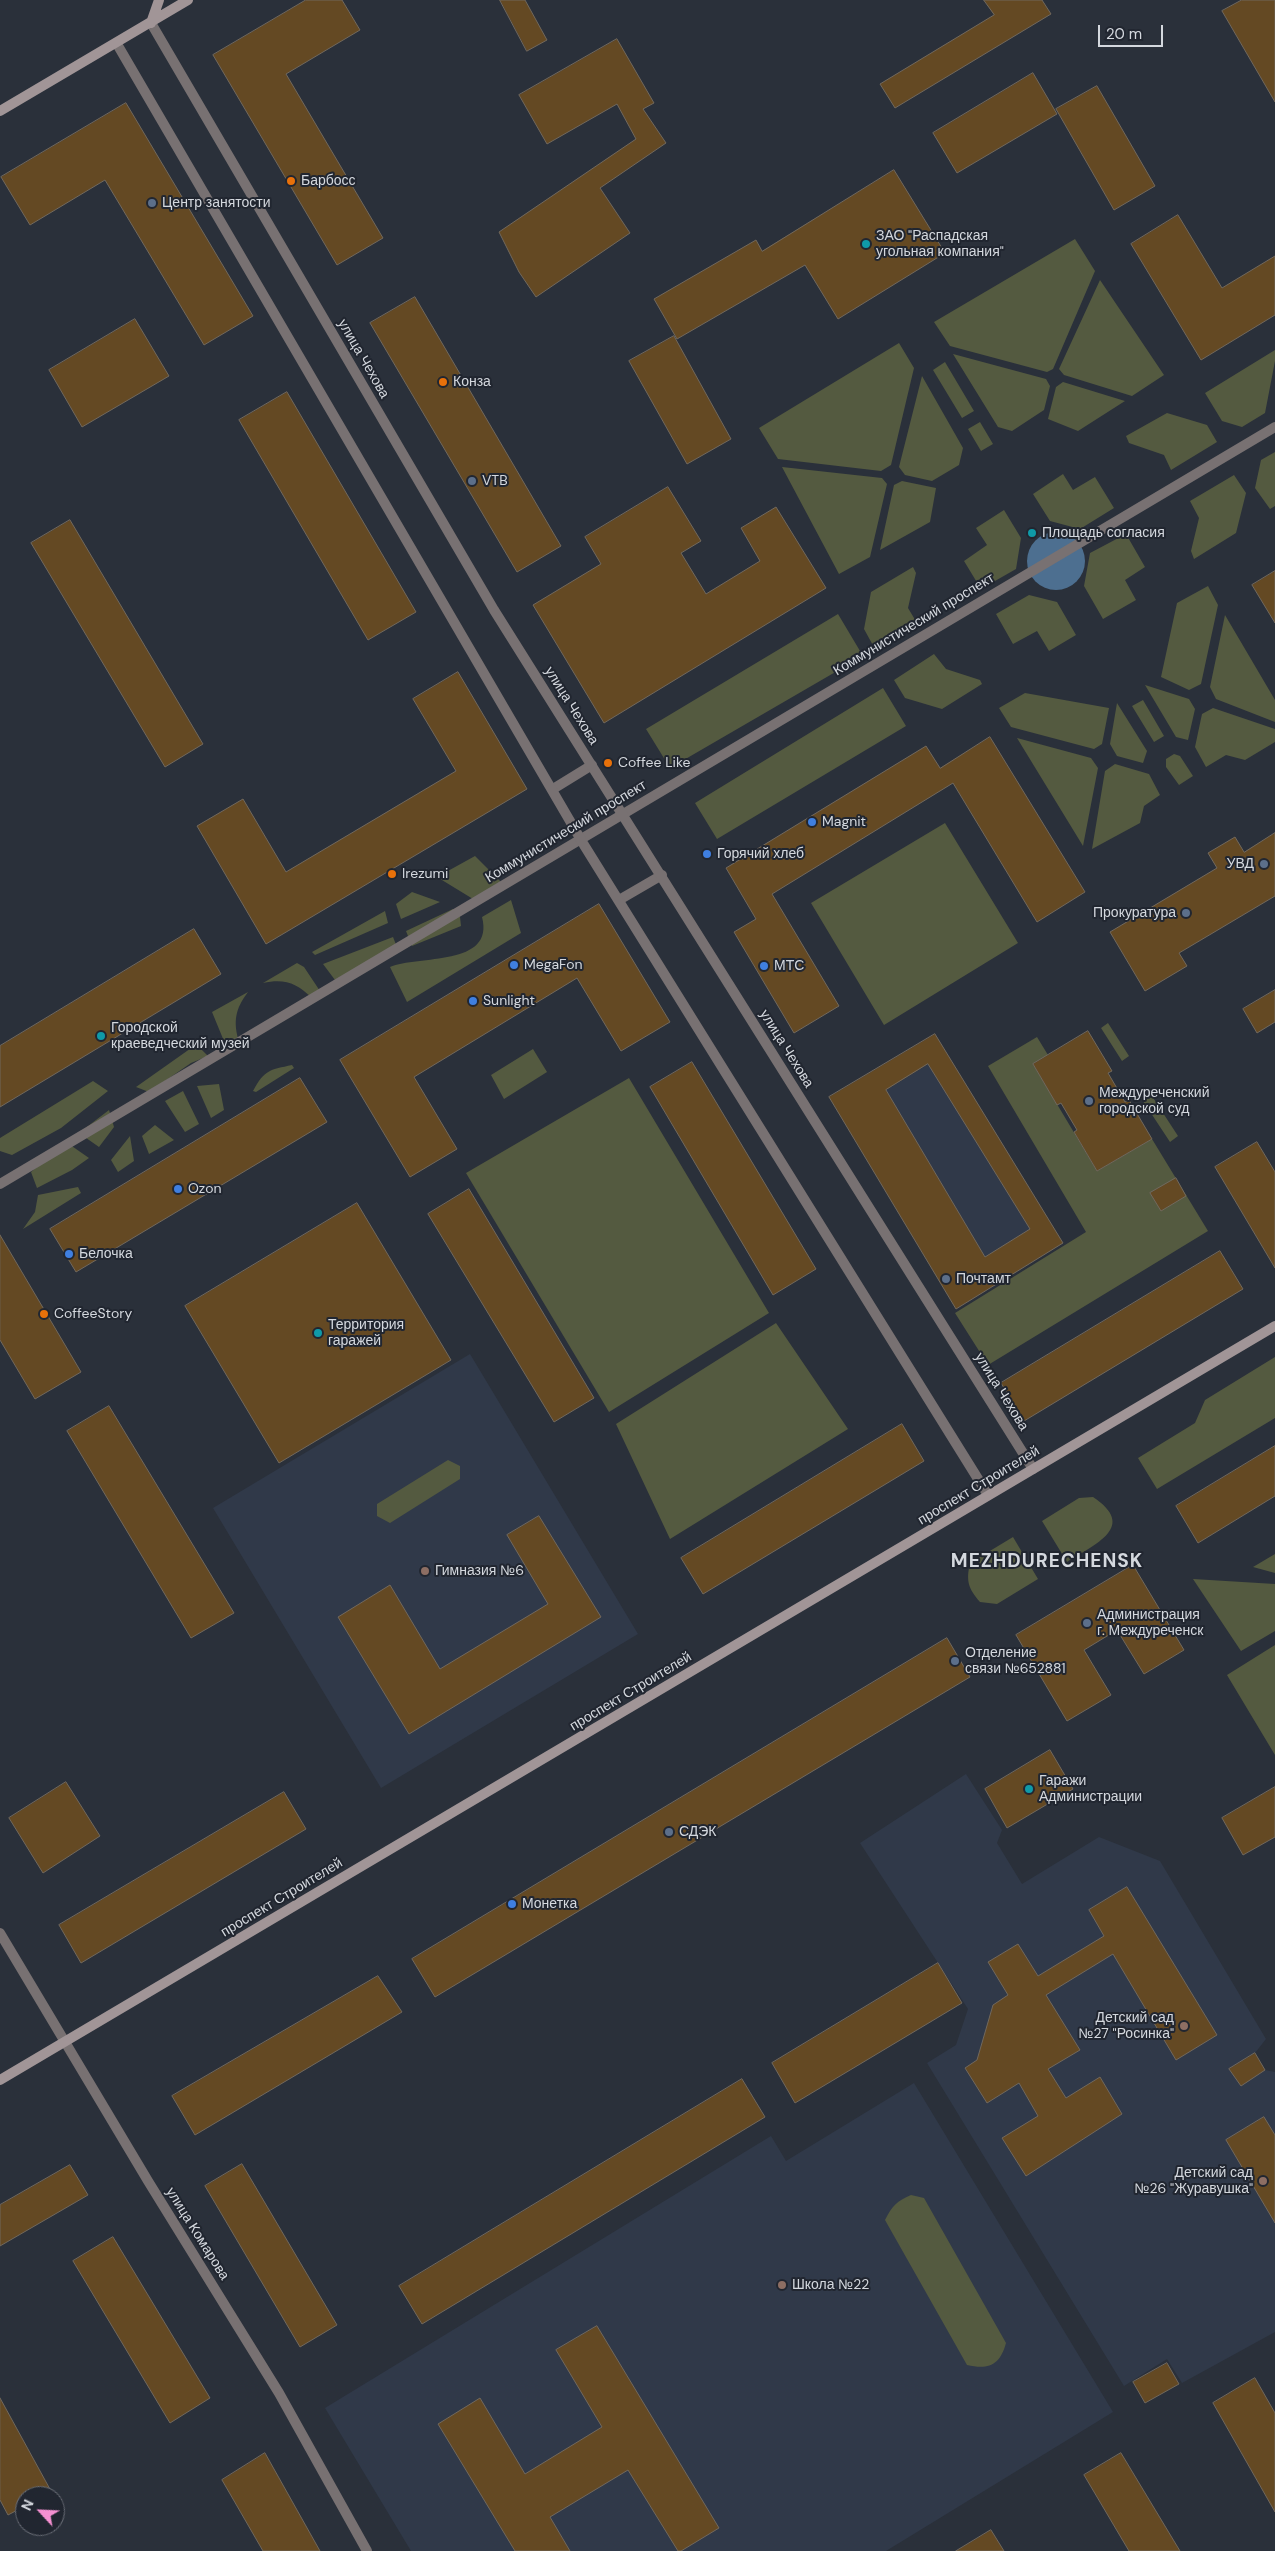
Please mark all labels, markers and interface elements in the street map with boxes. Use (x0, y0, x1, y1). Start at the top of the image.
scale bar (1100, 15, 1165, 47)
text: 20 m (1106, 24, 1142, 44)
place label: Барбосс (301, 173, 356, 189)
marker: Барбосс (285, 175, 297, 187)
place label: Центр занятости (162, 195, 271, 211)
marker: Центр занятости (146, 197, 158, 209)
place label: ЗАО "Распадская угольная компания" (876, 228, 1004, 260)
marker: ЗАО "Распадская угольная компания" (860, 238, 872, 250)
street label: улица Чехова (334, 316, 392, 402)
place label: Конза (453, 374, 491, 390)
marker: Конза (437, 376, 449, 388)
place label: VTB (482, 473, 508, 489)
marker: VTB (466, 475, 478, 487)
place label: Площадь согласия (1042, 525, 1165, 541)
marker: Площадь согласия (1026, 527, 1038, 539)
street label: Коммунистический проспект (830, 570, 998, 680)
street label: улица Чехова (540, 664, 602, 748)
place label: Coffee Like (618, 755, 690, 771)
marker: Coffee Like (602, 757, 614, 769)
street label: Коммунистический проспект (482, 777, 650, 887)
place label: Magnit (822, 814, 866, 830)
marker: Magnit (806, 816, 818, 828)
place label: Горячий хлеб (717, 846, 804, 862)
marker: Горячий хлеб (701, 848, 713, 860)
place label: УВД (1227, 856, 1254, 872)
marker: УВД (1258, 858, 1270, 870)
place label: Irezumi (402, 866, 448, 882)
marker: Irezumi (386, 868, 398, 880)
place label: Прокуратура (1093, 905, 1176, 921)
marker: Прокуратура (1180, 907, 1192, 919)
place label: MegaFon (524, 957, 583, 973)
place label: МТС (774, 958, 804, 974)
marker: MegaFon (508, 959, 520, 971)
marker: МТС (758, 960, 770, 972)
place label: Sunlight (483, 993, 535, 1009)
marker: Sunlight (467, 995, 479, 1007)
street label: улица Чехова (755, 1007, 817, 1091)
place label: Городской краеведческий музей (111, 1020, 250, 1052)
marker: Городской краеведческий музей (95, 1030, 107, 1042)
place label: Междуреченский городской суд (1099, 1085, 1210, 1118)
marker: Междуреченский городской суд (1083, 1095, 1095, 1107)
place label: Ozon (188, 1181, 222, 1197)
marker: Ozon (172, 1183, 184, 1195)
place label: Белочка (79, 1246, 133, 1262)
marker: Белочка (63, 1248, 75, 1260)
place label: Почтамт (956, 1271, 1011, 1287)
marker: Почтамт (940, 1273, 952, 1285)
place label: CoffeeStory (54, 1306, 132, 1322)
marker: CoffeeStory (38, 1308, 50, 1320)
place label: Территория гаражей (328, 1317, 404, 1350)
marker: Территория гаражей (312, 1327, 324, 1339)
street label: улица Чехова (970, 1350, 1032, 1434)
street label: проспект Строителей (915, 1443, 1043, 1529)
district label: MEZHDURECHENSK (949, 1551, 1145, 1573)
place label: Гимназия №6 (435, 1563, 524, 1579)
marker: Гимназия №6 (419, 1565, 431, 1577)
place label: Администрация г. Междуреченск (1097, 1607, 1203, 1640)
marker: Администрация г. Междуреченск (1081, 1617, 1093, 1629)
place label: Отделение связи №652881 (965, 1645, 1066, 1678)
street label: проспект Строителей (567, 1649, 695, 1735)
marker: Отделение связи №652881 (949, 1655, 961, 1667)
place label: Гаражи Администрации (1039, 1773, 1142, 1805)
marker: Гаражи Администрации (1023, 1783, 1035, 1795)
place label: СДЭК (679, 1824, 717, 1840)
marker: СДЭК (663, 1826, 675, 1838)
street label: проспект Строителей (218, 1855, 346, 1941)
place label: Монетка (522, 1896, 577, 1912)
marker: Монетка (506, 1898, 518, 1910)
place label: Детский сад №27 "Росинка" (1079, 2010, 1174, 2042)
marker: Детский сад №27 "Росинка" (1178, 2020, 1190, 2032)
place label: Детский сад №26 "Журавушка" (1134, 2165, 1253, 2198)
marker: Детский сад №26 "Журавушка" (1257, 2175, 1269, 2187)
street label: улица Комарова (162, 2185, 232, 2283)
place label: Школа №22 (792, 2277, 869, 2293)
marker: Школа №22 (776, 2279, 788, 2291)
north arrow (15, 2486, 65, 2536)
text: N (17, 2497, 38, 2514)

